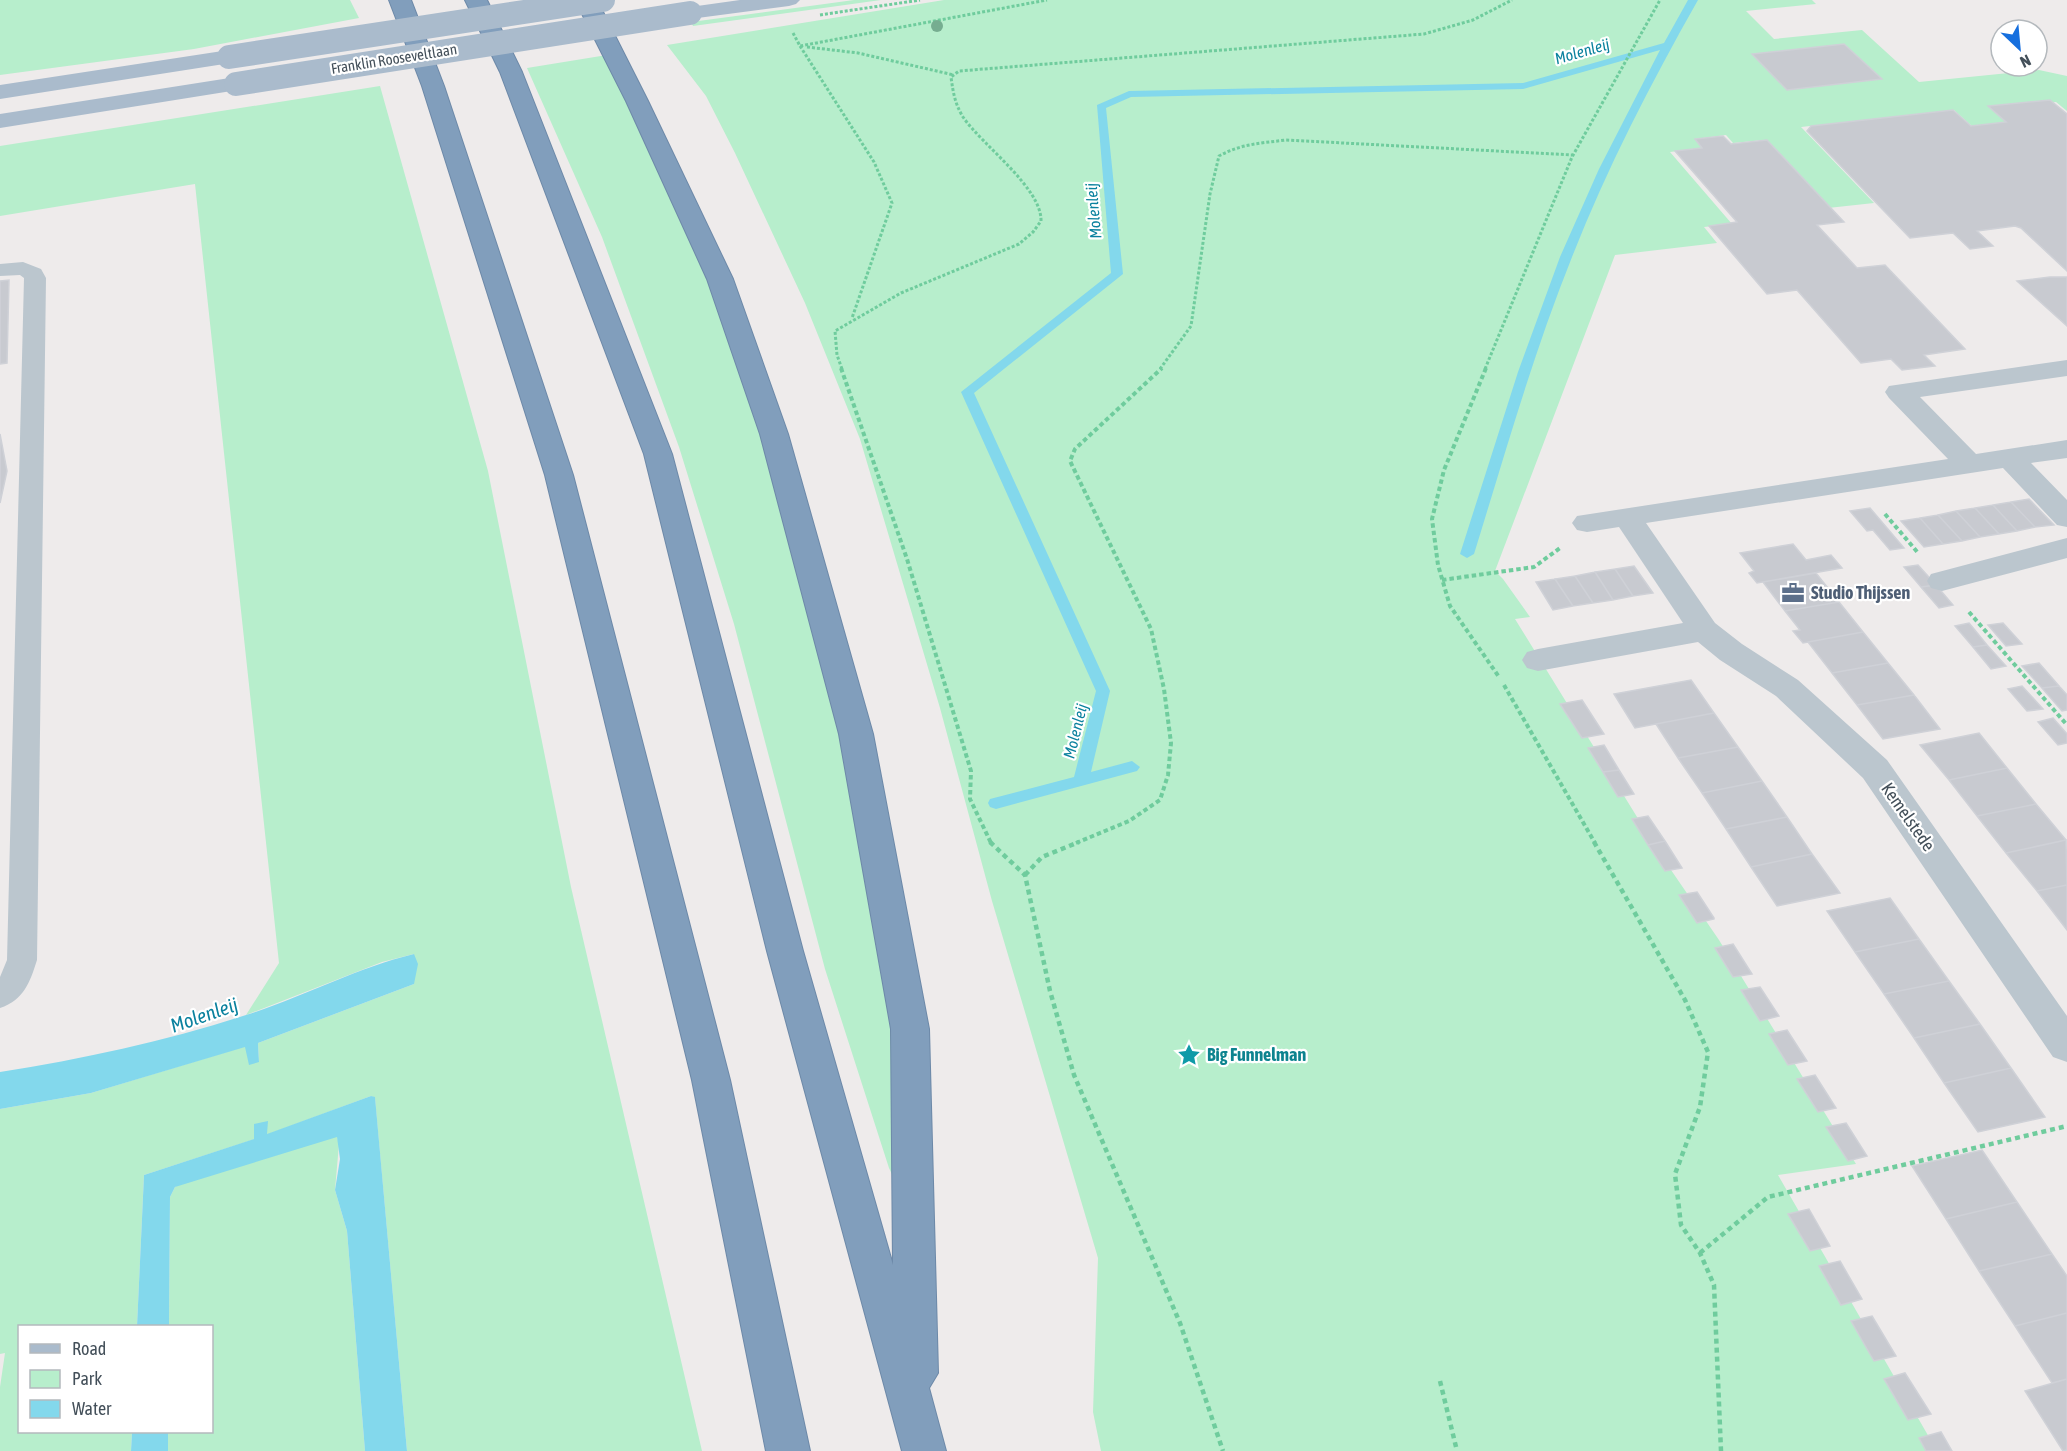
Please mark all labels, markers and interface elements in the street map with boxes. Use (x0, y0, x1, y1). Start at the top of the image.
north arrow (1989, 18, 2049, 78)
water label: Molenleij (1553, 35, 1612, 68)
street label: Franklin Rooseveltlaan (330, 40, 458, 77)
text: N (2017, 51, 2034, 72)
water label: Molenleij (1082, 182, 1105, 240)
office icon: Studio Thijssen (1780, 580, 1806, 606)
place label: Studio Thijssen (1811, 582, 1910, 603)
water label: Molenleij (1060, 701, 1092, 761)
street label: Kemelstede (1877, 778, 1940, 855)
water label: Molenleij (167, 992, 241, 1037)
place icon: Big Funnelman (1176, 1042, 1202, 1068)
place label: Big Funnelman (1207, 1044, 1306, 1065)
legend (18, 1325, 213, 1433)
text: Road (72, 1338, 106, 1359)
text: Park (72, 1368, 102, 1389)
text: Water (72, 1398, 112, 1419)

